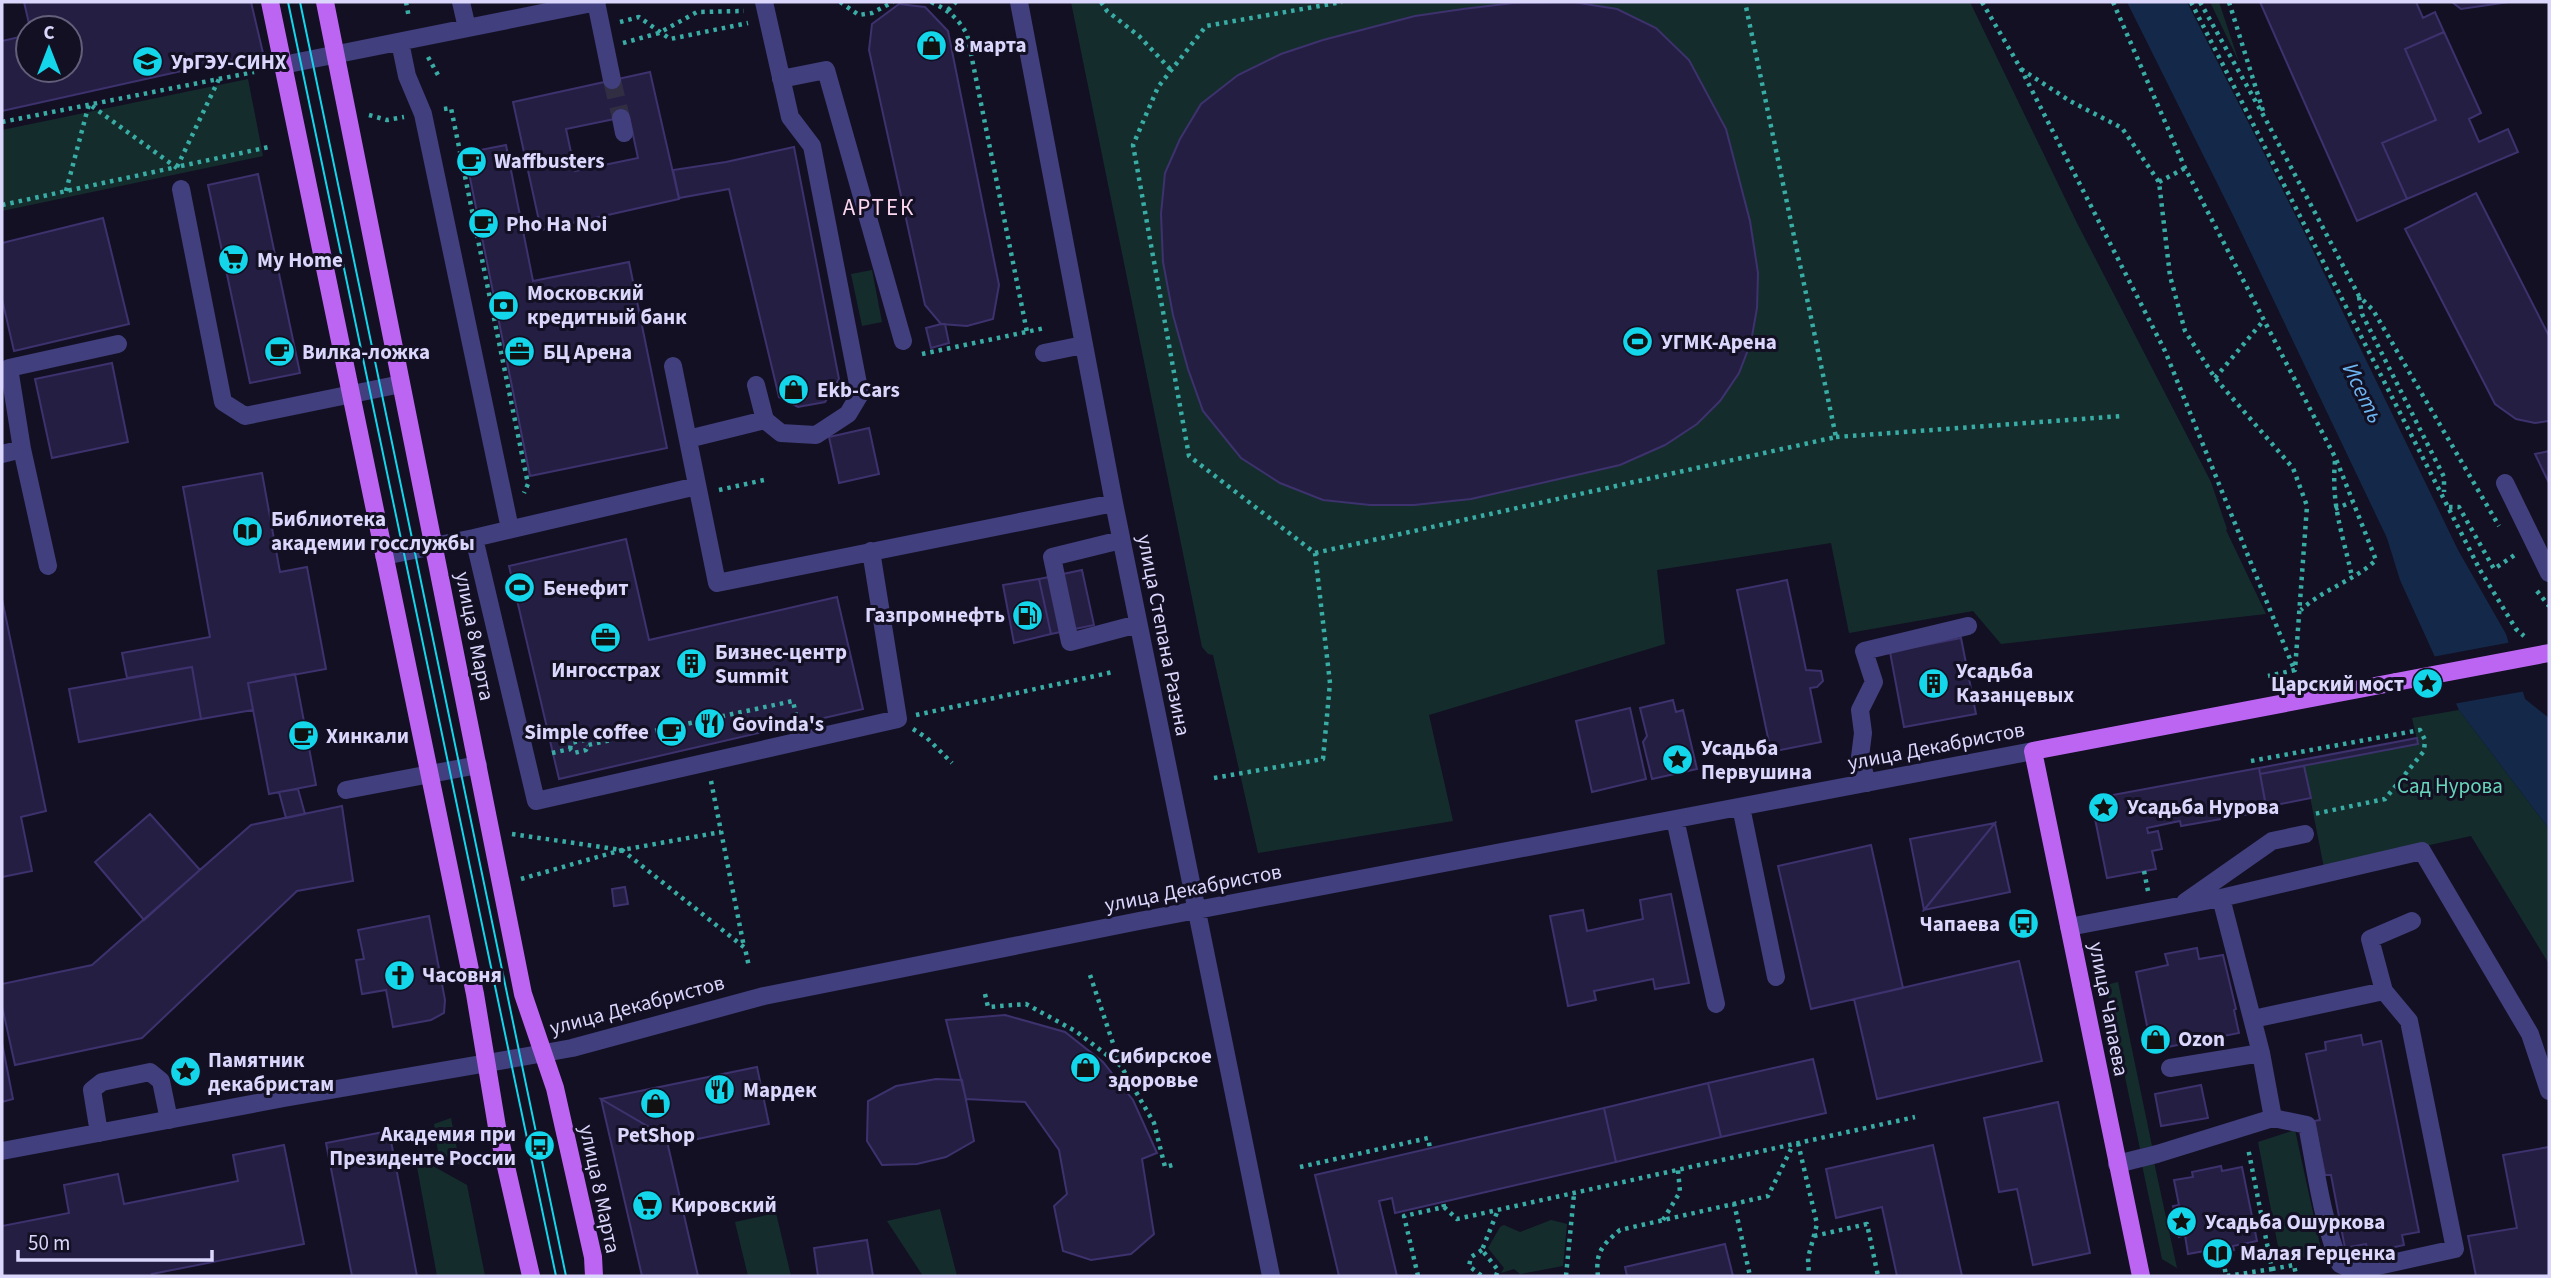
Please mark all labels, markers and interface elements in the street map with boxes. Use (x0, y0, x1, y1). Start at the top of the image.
north arrow (14, 14, 84, 84)
text: С (43, 20, 55, 47)
shop icon: 8 марта (914, 28, 948, 62)
place label: 8 марта (954, 30, 1027, 60)
school or university icon: УрГЭУ-СИНХ (131, 45, 165, 79)
place label: УрГЭУ-СИНХ (171, 47, 287, 77)
cafe icon: Waffbusters (454, 144, 488, 178)
place label: Waffbusters (494, 146, 605, 176)
district label: АРТЕК (843, 191, 915, 224)
cafe icon: Pho Ha Noi (466, 207, 500, 241)
place label: Pho Ha Noi (506, 209, 607, 239)
supermarket icon: My Home (217, 243, 251, 277)
place label: My Home (257, 245, 343, 275)
place label: Московский кредитный банк (527, 278, 687, 332)
bank icon: Московский кредитный банк (487, 288, 521, 322)
sports icon: УГМК-Арена (1621, 325, 1655, 359)
place label: УГМК-Арена (1661, 327, 1777, 357)
cafe icon: Вилка-ложка (262, 335, 296, 369)
office icon: БЦ Арена (503, 335, 537, 369)
place label: Вилка-ложка (302, 337, 430, 367)
place label: БЦ Арена (543, 337, 632, 367)
water label: Исеть (2334, 357, 2392, 429)
shop icon: Ekb-Cars (777, 373, 811, 407)
place label: Ekb-Cars (817, 375, 900, 405)
place label: Библиотека академии госслужбы (271, 504, 475, 558)
library icon: Библиотека академии госслужбы (231, 514, 265, 548)
street label: улица Степана Разина (1130, 532, 1198, 738)
street label: улица 8 Марта (448, 569, 502, 703)
sports icon: Бенефит (503, 571, 537, 605)
place label: Бенефит (543, 573, 629, 603)
fuel station icon: Газпромнефть (1011, 598, 1045, 632)
place label: Газпромнефть (865, 600, 1005, 630)
office icon: Ингосстрах (589, 621, 623, 655)
place label: Бизнес-центр Summit (715, 637, 847, 691)
building icon: Бизнес-центр Summit (675, 647, 709, 681)
place label: Ингосстрах (551, 655, 661, 685)
place label: Усадьба Казанцевых (1956, 656, 2074, 710)
building icon: Усадьба Казанцевых (1916, 666, 1950, 700)
place icon: Царский мост (2410, 667, 2444, 701)
place label: Царский мост (2271, 669, 2404, 699)
restaurant icon: Govinda's (692, 707, 726, 741)
place label: Govinda's (732, 709, 824, 739)
street label: улица Декабристов (1845, 714, 2027, 778)
cafe icon: Simple coffee (655, 715, 689, 749)
place label: Simple coffee (524, 717, 649, 747)
cafe icon: Хинкали (286, 719, 320, 753)
place label: Хинкали (326, 721, 409, 751)
place label: Усадьба Первушина (1701, 733, 1812, 787)
place icon: Усадьба Первушина (1661, 743, 1695, 777)
park label: Сад Нурова (2397, 771, 2503, 801)
place icon: Усадьба Нурова (2087, 790, 2121, 824)
place label: Усадьба Нурова (2127, 792, 2279, 822)
street label: улица Декабристов (1102, 856, 1284, 920)
bus stop icon: Чапаева (2006, 907, 2040, 941)
place label: Чапаева (1920, 909, 2000, 939)
street label: улица Чапаева (2081, 939, 2137, 1079)
church icon: Часовня (382, 958, 416, 992)
place label: Часовня (422, 960, 502, 990)
street label: улица Декабристов (546, 967, 728, 1043)
shop icon: Ozon (2138, 1022, 2172, 1056)
place label: Ozon (2178, 1024, 2225, 1054)
place label: Сибирское здоровье (1108, 1041, 1212, 1095)
place label: Памятник декабристам (208, 1045, 334, 1099)
shop icon: Сибирское здоровье (1068, 1051, 1102, 1085)
place icon: Памятник декабристам (168, 1055, 202, 1089)
restaurant icon: Мардек (703, 1073, 737, 1107)
place label: Мардек (743, 1075, 817, 1105)
shop icon: PetShop (639, 1086, 673, 1120)
place label: Академия при Президенте России (329, 1119, 516, 1173)
place label: PetShop (617, 1120, 695, 1150)
street label: улица 8 Марта (572, 1122, 628, 1256)
bus stop icon: Академия при Президенте России (522, 1129, 556, 1163)
supermarket icon: Кировский (631, 1188, 665, 1222)
place label: Кировский (671, 1190, 777, 1220)
place icon: Усадьба Ошуркова (2165, 1205, 2199, 1239)
place label: Усадьба Ошуркова (2205, 1207, 2385, 1237)
scale bar (18, 1218, 212, 1262)
text: 50 m (28, 1228, 70, 1258)
library icon: Малая Герценка (2200, 1236, 2234, 1270)
place label: Малая Герценка (2240, 1238, 2396, 1268)

